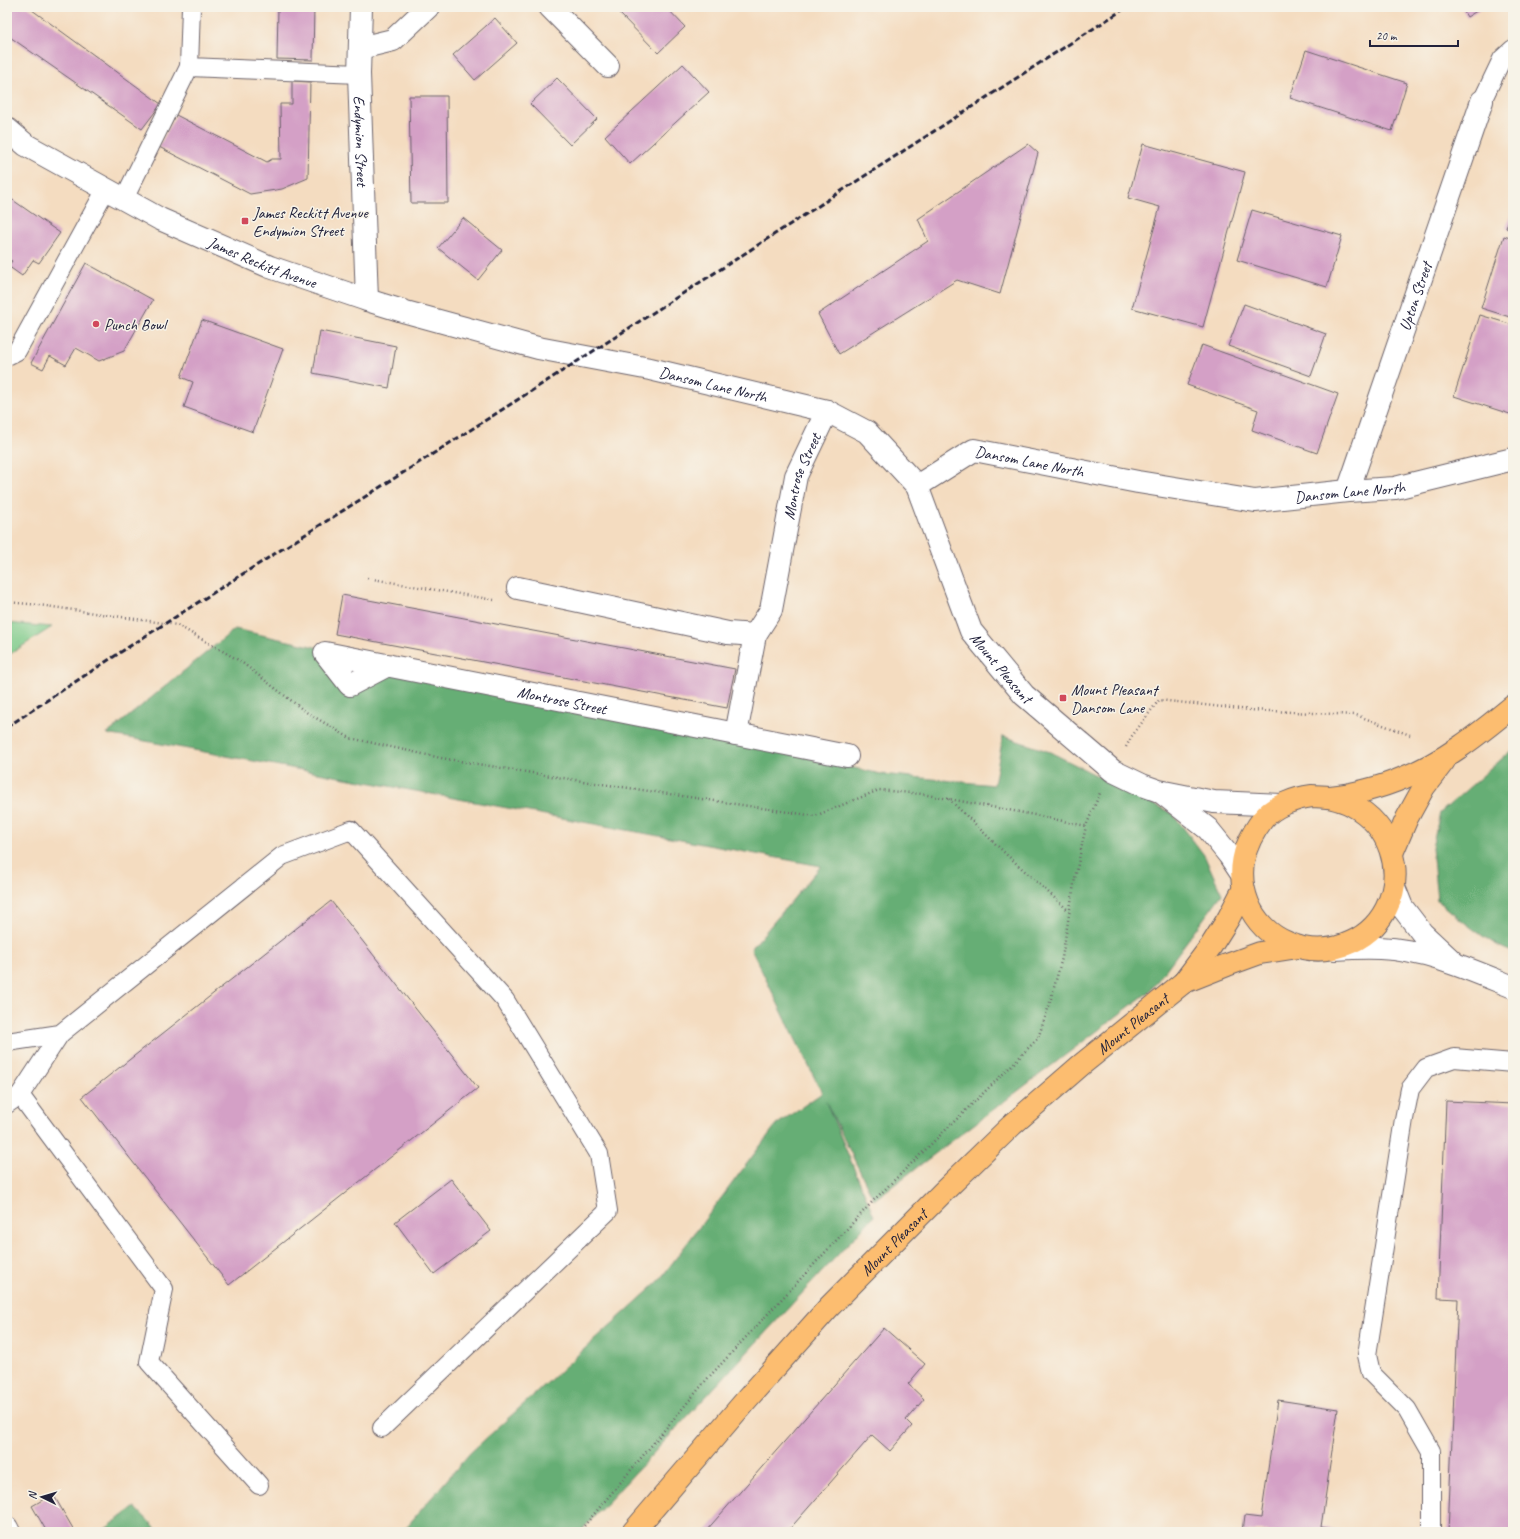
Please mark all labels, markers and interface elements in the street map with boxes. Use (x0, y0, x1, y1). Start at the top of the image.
scale bar (1370, 22, 1458, 48)
text: 20 m (1376, 28, 1398, 44)
street label: Endymion Street (349, 95, 372, 188)
place label: James Reckitt Avenue Endymion Street (252, 203, 369, 241)
marker: James Reckitt Avenue Endymion Street (240, 216, 250, 226)
street label: James Reckitt Avenue (204, 232, 320, 294)
street label: Upton Street (1395, 257, 1438, 333)
place label: Punch Bowl (104, 315, 169, 335)
marker: Punch Bowl (91, 319, 101, 329)
street label: Dansom Lane North (657, 363, 771, 408)
street label: Montrose Street (779, 429, 827, 521)
street label: Dansom Lane North (973, 441, 1087, 482)
street label: Dansom Lane North (1294, 477, 1408, 508)
street label: Mount Pleasant (965, 629, 1038, 710)
place label: Mount Pleasant Dansom Lane (1071, 680, 1160, 718)
street label: Montrose Street (515, 682, 610, 720)
marker: Mount Pleasant Dansom Lane (1058, 693, 1068, 703)
street label: Mount Pleasant (1093, 988, 1175, 1059)
street label: Mount Pleasant (857, 1203, 934, 1280)
north arrow (22, 1477, 62, 1517)
text: N (25, 1490, 39, 1500)

